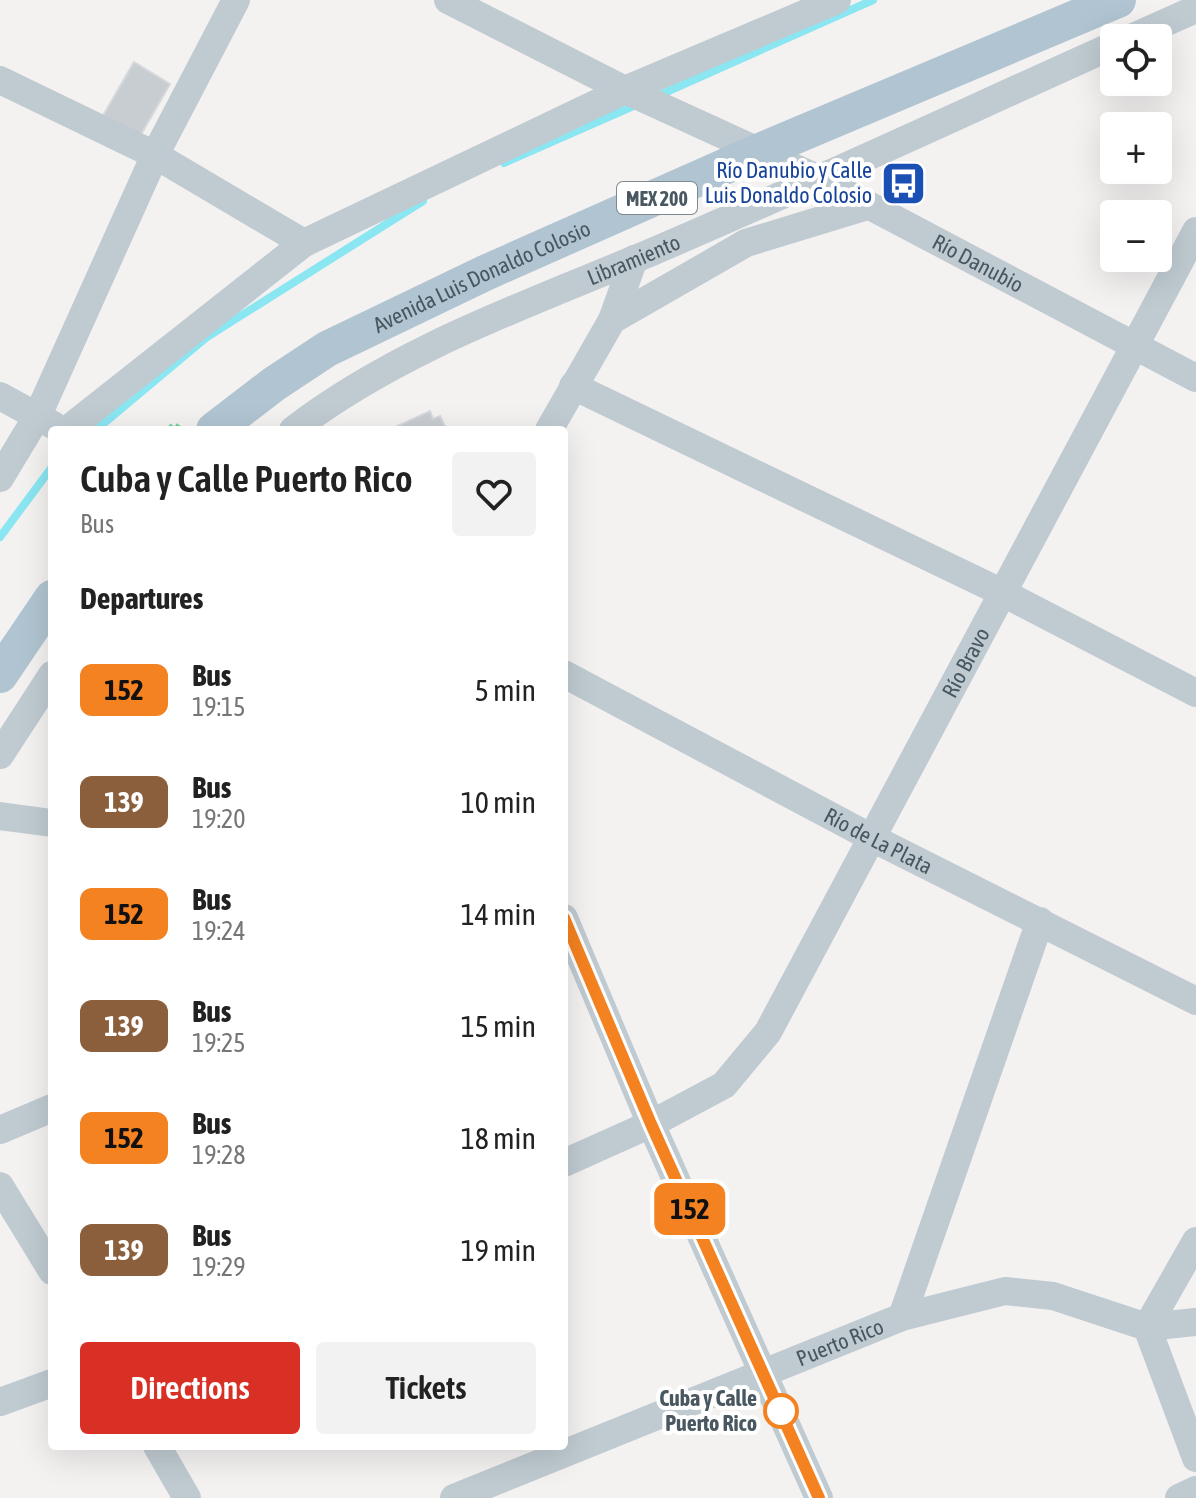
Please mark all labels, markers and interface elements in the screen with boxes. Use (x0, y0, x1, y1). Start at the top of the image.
map controls (1100, 24, 1172, 272)
button: locate (1100, 24, 1172, 96)
button: + (1100, 112, 1172, 184)
place label: Río Danubio y Calle Luis Donaldo Colosio (705, 157, 872, 208)
bus stop icon: Río Danubio y Calle Luis Donaldo Colosio (879, 159, 927, 207)
road number: MEX 200 (617, 182, 697, 214)
button: − (1100, 200, 1172, 272)
street label: Avenida Luis Donaldo Colosio (369, 215, 594, 338)
street label: Río Danubio (928, 228, 1028, 298)
street label: Libramiento (583, 229, 684, 290)
button: heart (452, 452, 536, 536)
text: Cuba y Calle Puerto Rico (80, 457, 413, 500)
text: Bus (80, 509, 114, 539)
text: Departures (80, 581, 203, 615)
street label: Río Bravo (936, 623, 995, 702)
text: Bus (192, 658, 231, 692)
text: 5 min (475, 673, 536, 707)
text: 152 (104, 674, 144, 706)
text: 19:15 (192, 692, 246, 722)
text: Bus (192, 770, 231, 804)
text: 10 min (461, 785, 536, 819)
text: 139 (104, 786, 144, 818)
street label: Río de La Plata (820, 802, 937, 879)
text: 19:20 (192, 804, 246, 834)
text: Bus (192, 882, 231, 916)
text: 14 min (461, 897, 536, 931)
text: 152 (104, 898, 144, 930)
text: 19:24 (192, 916, 246, 946)
text: Bus (192, 994, 231, 1028)
text: 15 min (461, 1009, 536, 1043)
text: 139 (104, 1010, 144, 1042)
text: 19:25 (192, 1028, 246, 1058)
text: Bus (192, 1106, 231, 1140)
text: 18 min (461, 1121, 536, 1155)
text: 152 (104, 1122, 144, 1154)
text: 19:28 (192, 1140, 246, 1170)
line badge: 152 (644, 1183, 736, 1235)
text: 152 (670, 1193, 710, 1225)
text: Bus (192, 1218, 231, 1252)
text: 19 min (461, 1233, 536, 1267)
text: 139 (104, 1234, 144, 1266)
text: 19:29 (192, 1252, 246, 1282)
street label: Puerto Rico (792, 1313, 887, 1371)
button: Directions (80, 1342, 300, 1434)
button: Tickets (316, 1342, 536, 1434)
place label: Cuba y Calle Puerto Rico (659, 1385, 757, 1436)
marker: Cuba y Calle Puerto Rico (764, 1394, 798, 1428)

